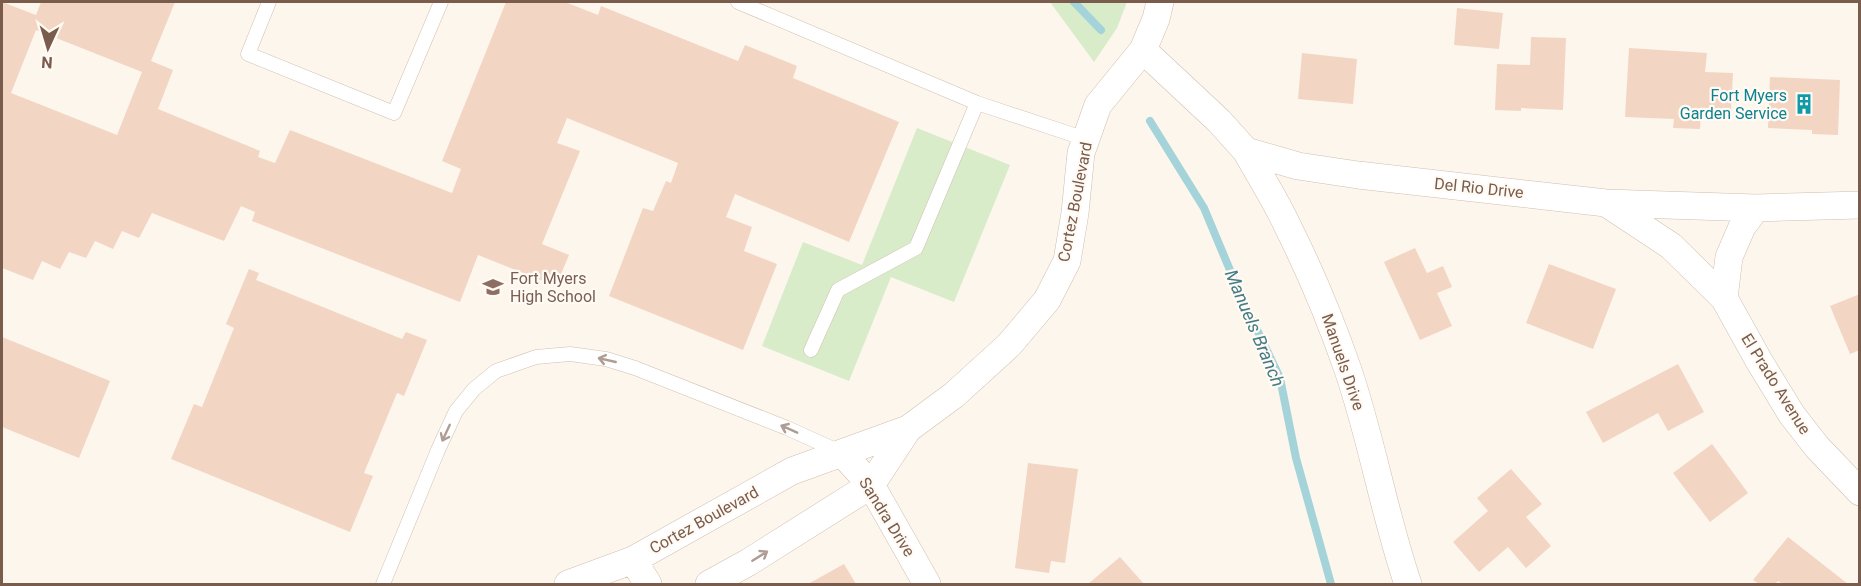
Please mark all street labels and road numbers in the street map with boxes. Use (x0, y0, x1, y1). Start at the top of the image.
street label: Cortez Boulevard (1054, 140, 1096, 264)
street label: Del Rio Drive (1433, 174, 1525, 202)
street label: Manuels Drive (1318, 311, 1368, 413)
street label: El Prado Avenue (1737, 330, 1815, 438)
street label: Sandra Drive (855, 474, 919, 560)
street label: Cortez Boulevard (646, 482, 762, 558)

